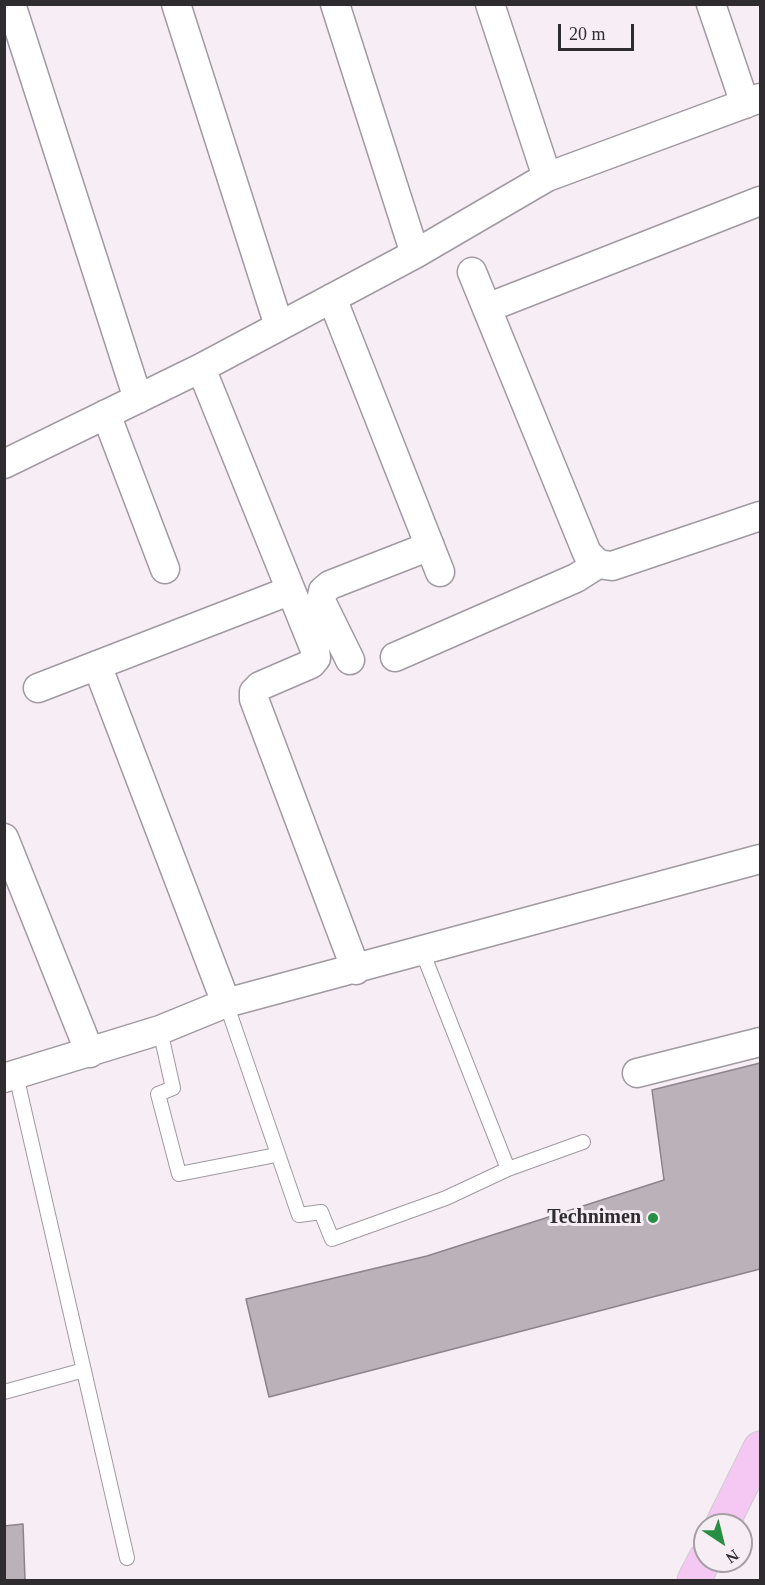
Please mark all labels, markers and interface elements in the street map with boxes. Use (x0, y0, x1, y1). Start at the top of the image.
scale bar (561, 12, 638, 50)
text: 20 m (569, 24, 606, 44)
place label: Technimen (547, 1206, 641, 1230)
marker: Technimen (646, 1211, 660, 1225)
north arrow (693, 1513, 753, 1573)
text: N (723, 1546, 742, 1567)

